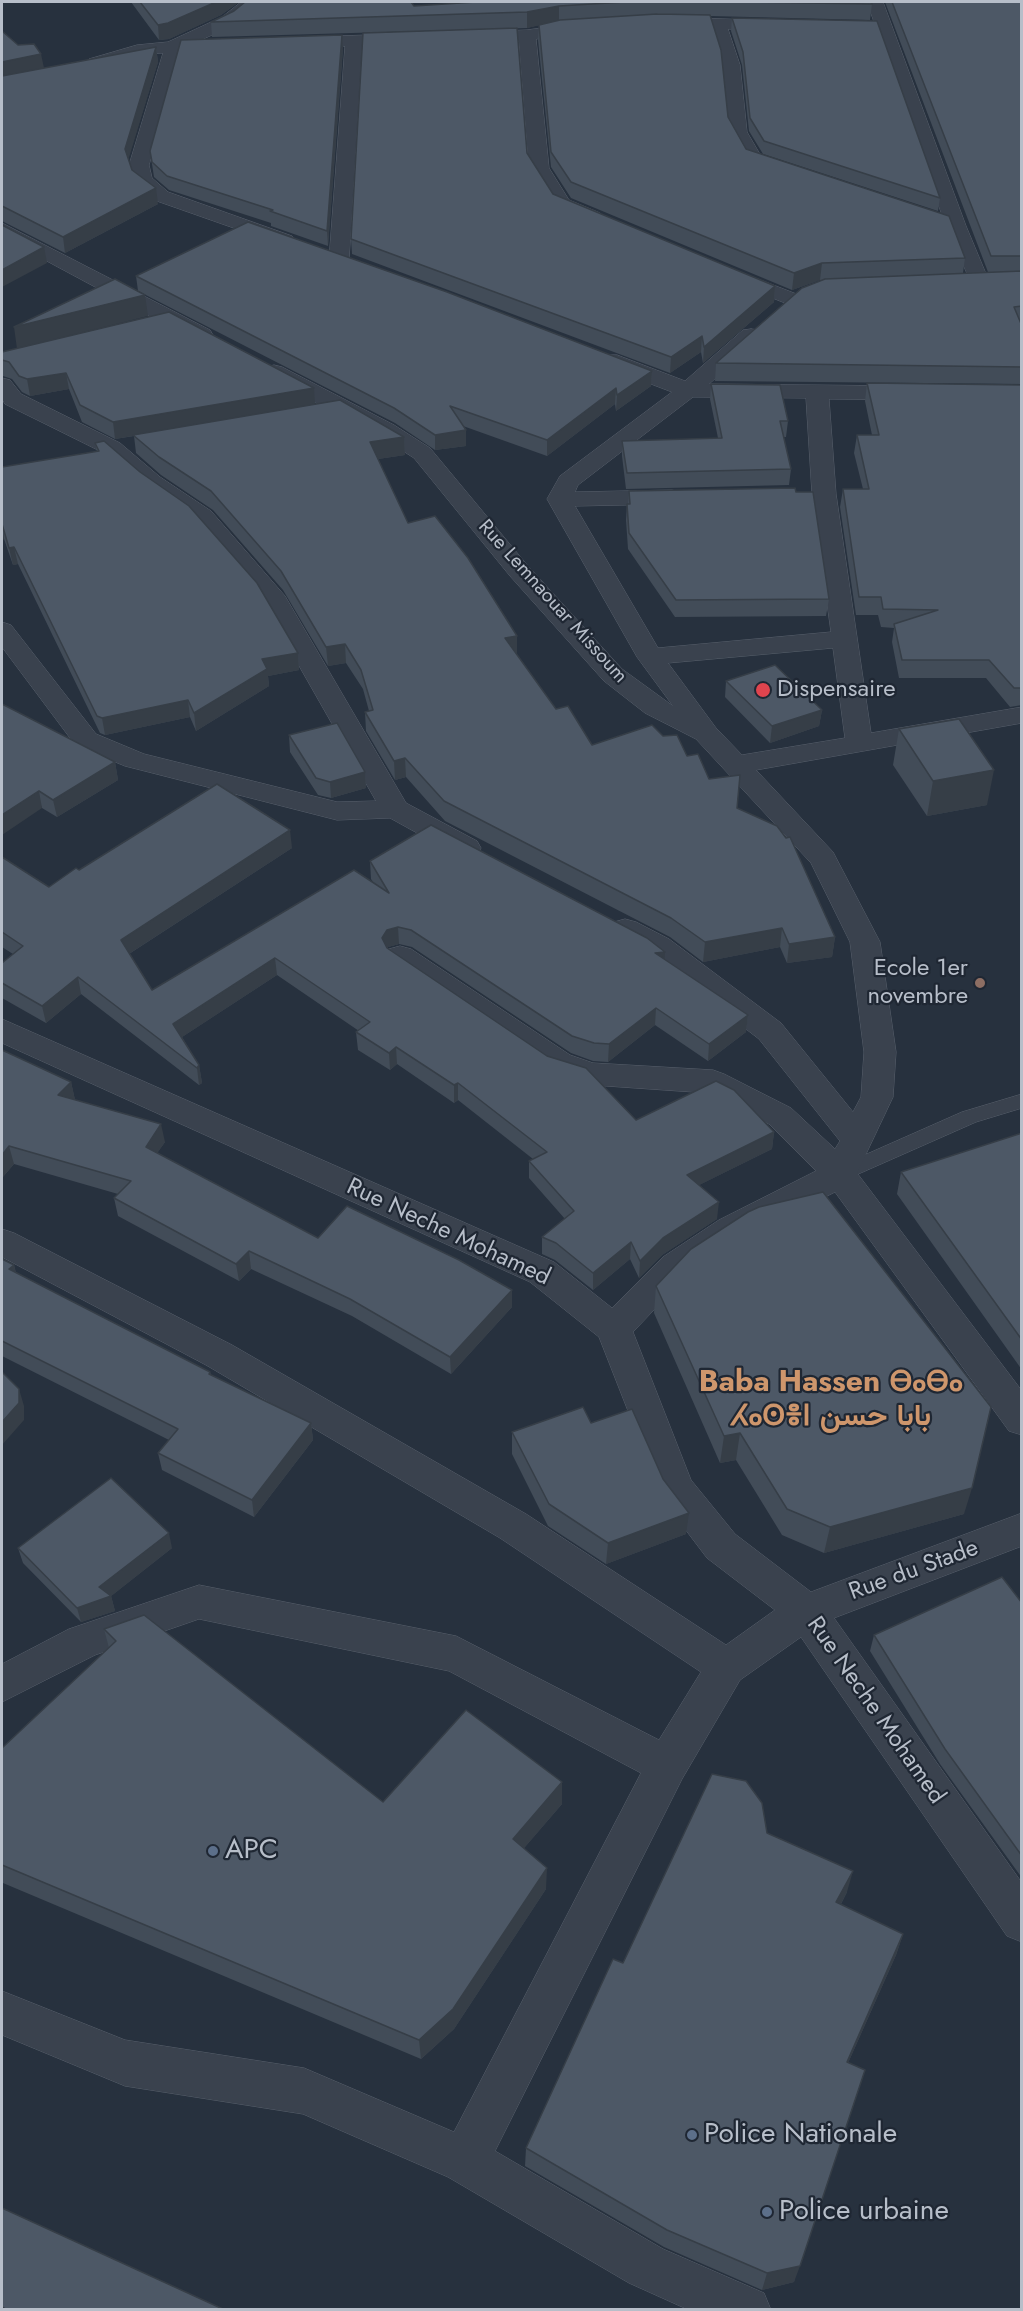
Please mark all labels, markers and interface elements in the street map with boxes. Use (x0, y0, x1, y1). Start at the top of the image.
street label: Rue Lemnaouar Missoum (472, 515, 632, 689)
place label: Dispensaire (777, 676, 896, 704)
marker: Dispensaire (754, 681, 772, 699)
place label: Ecole 1er novembre (867, 955, 968, 1011)
marker: Ecole 1er novembre (973, 976, 987, 990)
street label: Rue Neche Mohamed (341, 1173, 555, 1293)
district label: Baba Hassen ⴱⴰⴱⴰ ⵃⴰⵙⴻⵏ بابا حسن (699, 1366, 963, 1436)
street label: Rue du Stade (845, 1534, 983, 1608)
street label: Rue Neche Mohamed (800, 1612, 950, 1810)
place label: APC (225, 1834, 278, 1868)
marker: APC (206, 1844, 220, 1858)
place label: Police Nationale (704, 2118, 897, 2152)
marker: Police Nationale (685, 2128, 699, 2142)
place label: Police urbaine (779, 2195, 949, 2229)
marker: Police urbaine (760, 2205, 774, 2219)

